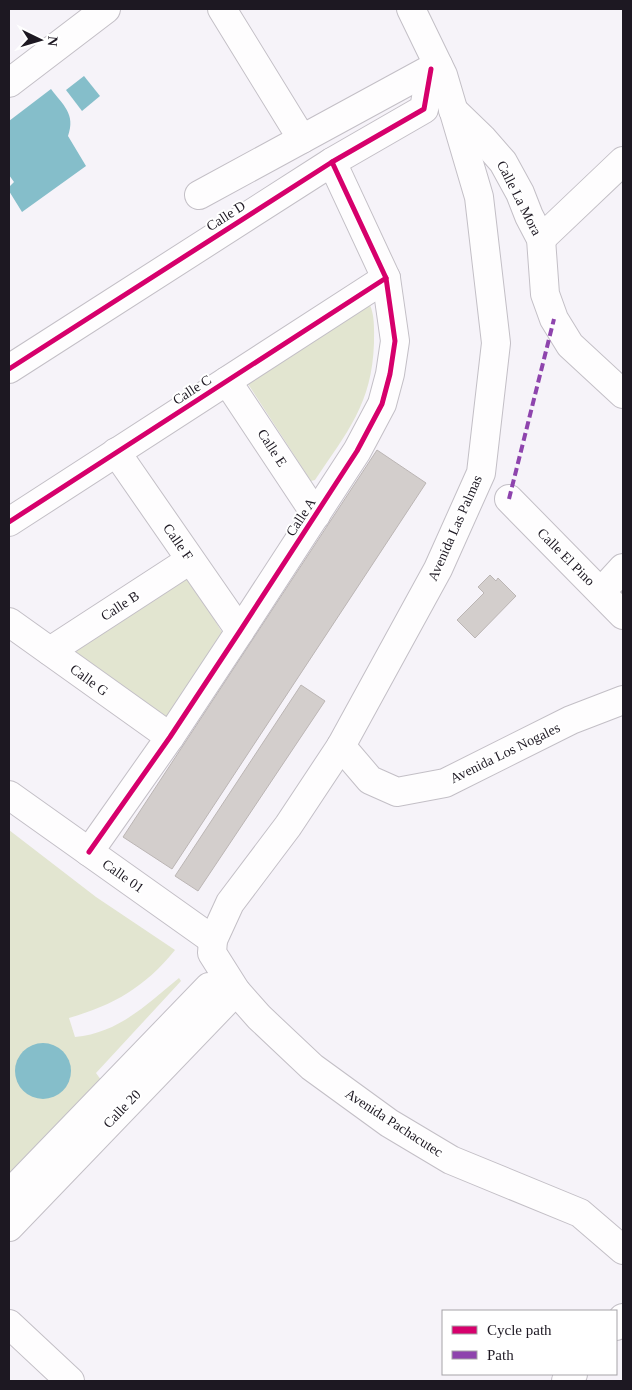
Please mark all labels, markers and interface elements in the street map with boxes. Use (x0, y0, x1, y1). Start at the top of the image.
north arrow (15, 15, 65, 65)
text: N (45, 35, 60, 47)
street label: Calle La Mora (494, 158, 545, 238)
street label: Calle D (204, 198, 248, 234)
street label: Calle C (170, 372, 214, 408)
street label: Calle E (254, 426, 290, 470)
street label: Avenida Las Palmas (425, 473, 485, 583)
street label: Calle A (283, 494, 319, 539)
street label: Calle F (160, 521, 196, 563)
street label: Calle El Pino (534, 525, 598, 589)
street label: Calle B (98, 588, 142, 624)
street label: Calle G (67, 661, 111, 699)
street label: Avenida Los Nogales (448, 720, 562, 786)
street label: Calle 01 (99, 856, 147, 896)
street label: Avenida Pachacutec (343, 1086, 445, 1160)
street label: Calle 20 (100, 1087, 144, 1131)
legend (442, 1310, 617, 1375)
text: Cycle path (487, 1322, 552, 1338)
text: Path (487, 1347, 514, 1363)

